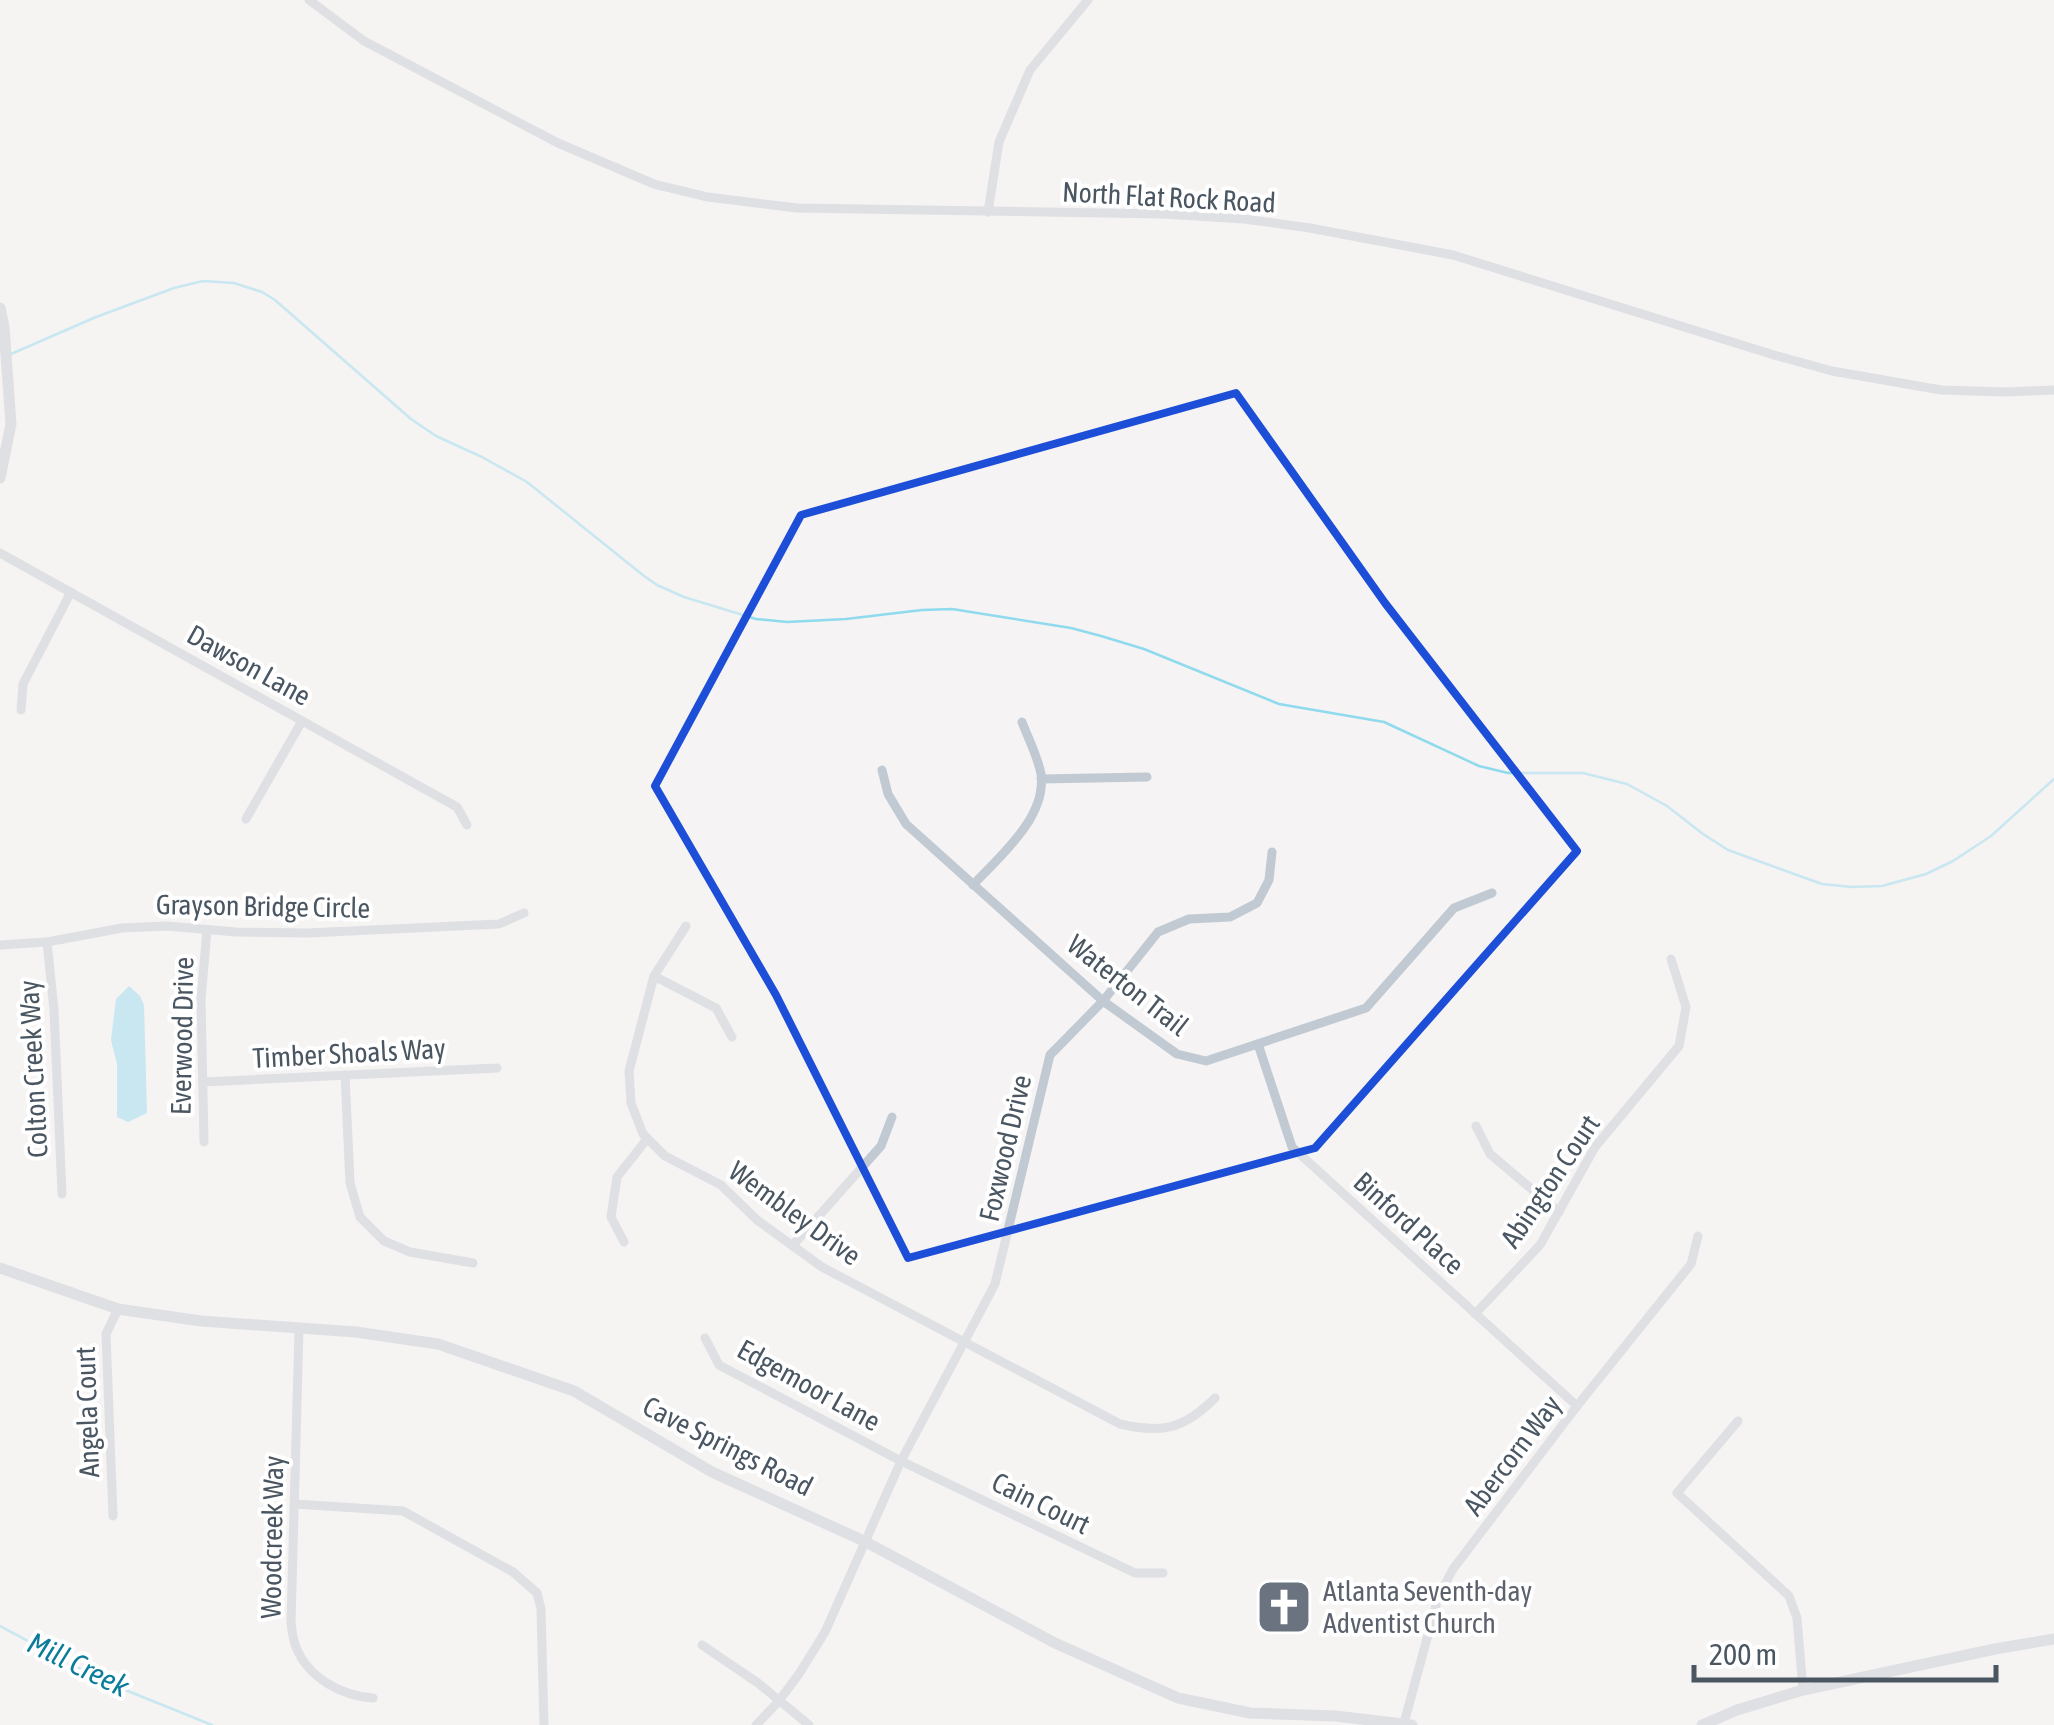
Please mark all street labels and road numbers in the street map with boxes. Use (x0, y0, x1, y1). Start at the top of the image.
street label: North Flat Rock Road (1061, 175, 1277, 219)
street label: Dawson Lane (182, 618, 316, 712)
street label: Grayson Bridge Circle (156, 888, 370, 924)
street label: Waterton Trail (1061, 928, 1195, 1042)
street label: Everwood Drive (165, 957, 199, 1115)
street label: Colton Creek Way (12, 979, 54, 1159)
street label: Timber Shoals Way (252, 1032, 446, 1074)
street label: Foxwood Drive (973, 1072, 1037, 1224)
street label: Abington Court (1494, 1109, 1606, 1253)
street label: Wembley Drive (723, 1155, 867, 1271)
street label: Binford Place (1347, 1165, 1471, 1281)
street label: Edgemoor Lane (732, 1333, 886, 1437)
street label: Angela Court (69, 1346, 105, 1478)
street label: Abercorn Way (1457, 1389, 1567, 1521)
street label: Cave Springs Road (638, 1390, 818, 1502)
street label: Woodcreek Way (255, 1455, 289, 1619)
street label: Cain Court (987, 1466, 1095, 1540)

